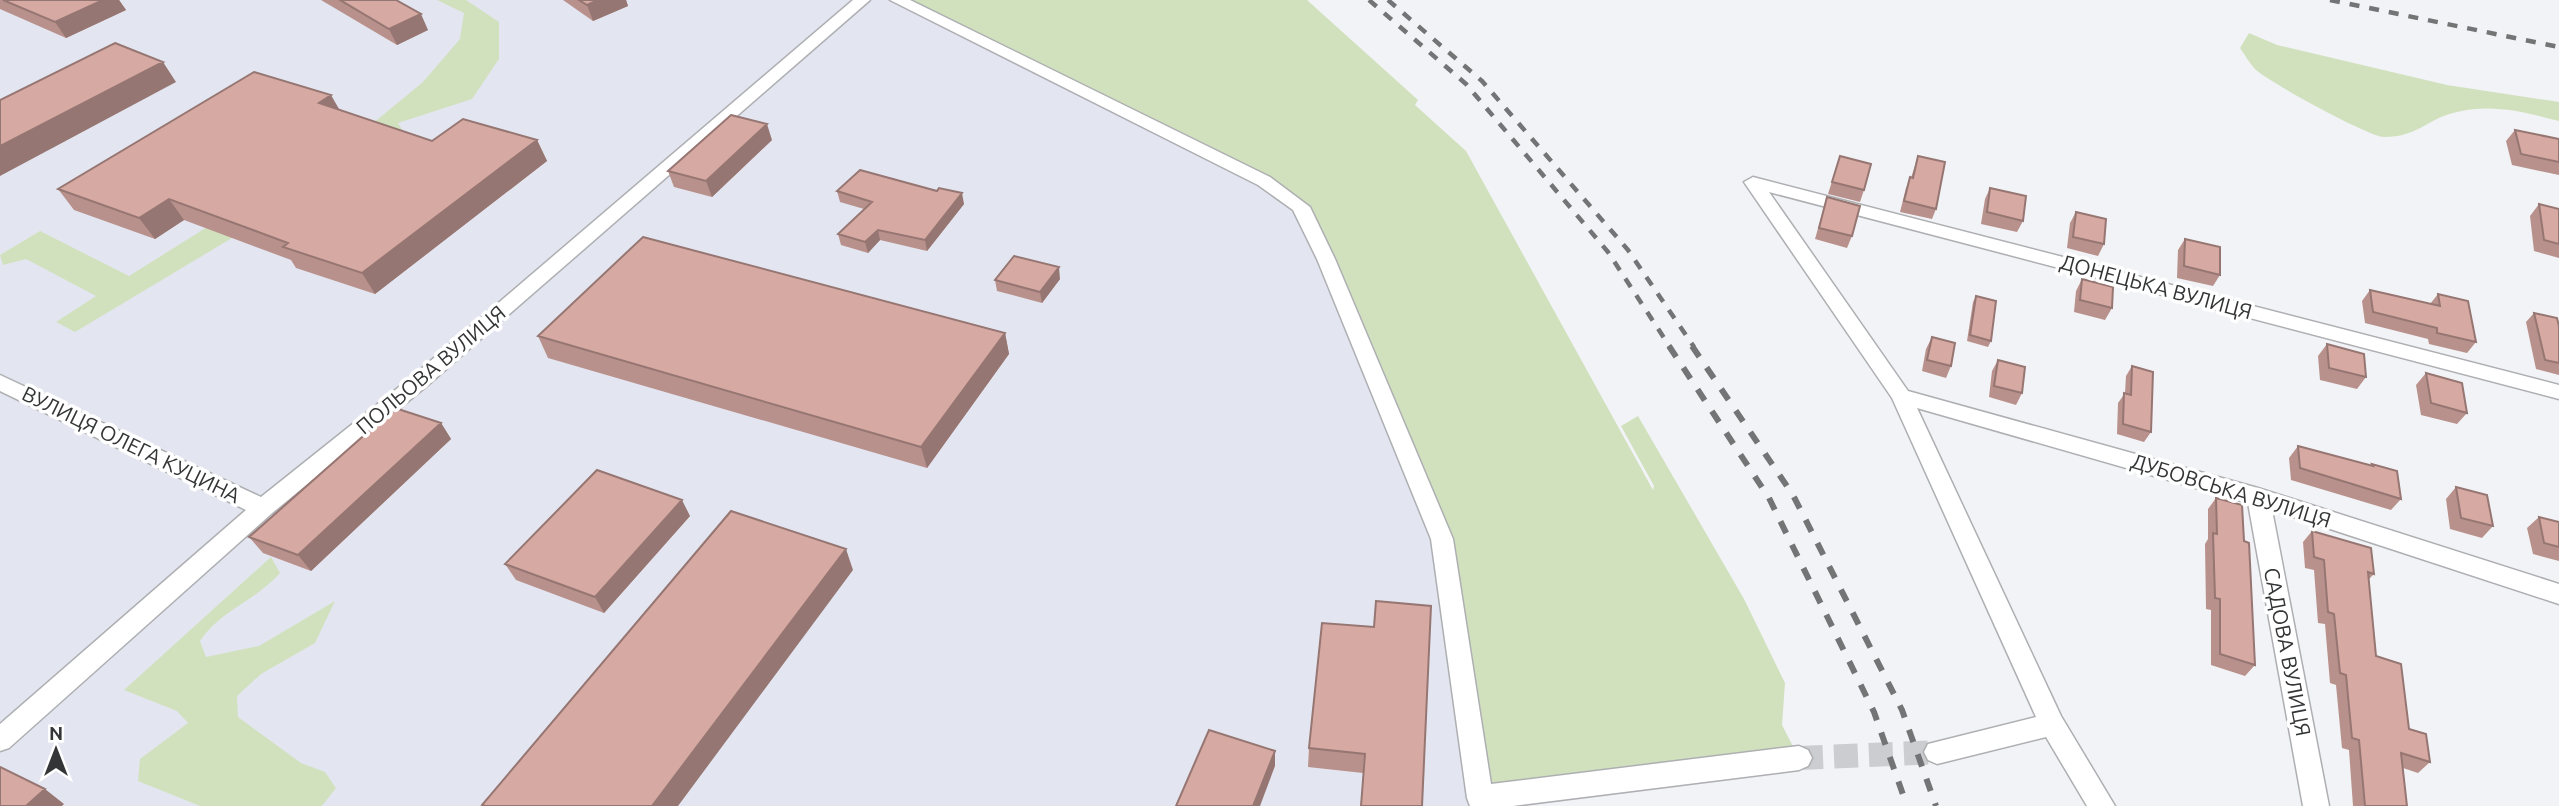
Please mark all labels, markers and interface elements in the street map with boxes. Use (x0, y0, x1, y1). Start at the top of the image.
street label: ДОНЕЦЬКА ВУЛИЦЯ (2058, 249, 2255, 323)
street label: ПОЛЬОВА ВУЛИЦЯ (351, 300, 510, 439)
street label: ВУЛИЦЯ ОЛЕГА КУЦИНА (19, 381, 245, 508)
street label: ДУБОВСЬКА ВУЛИЦЯ (2128, 448, 2334, 532)
street label: САДОВА ВУЛИЦЯ (2260, 565, 2316, 738)
north arrow (21, 715, 91, 785)
text: N (49, 722, 63, 744)

